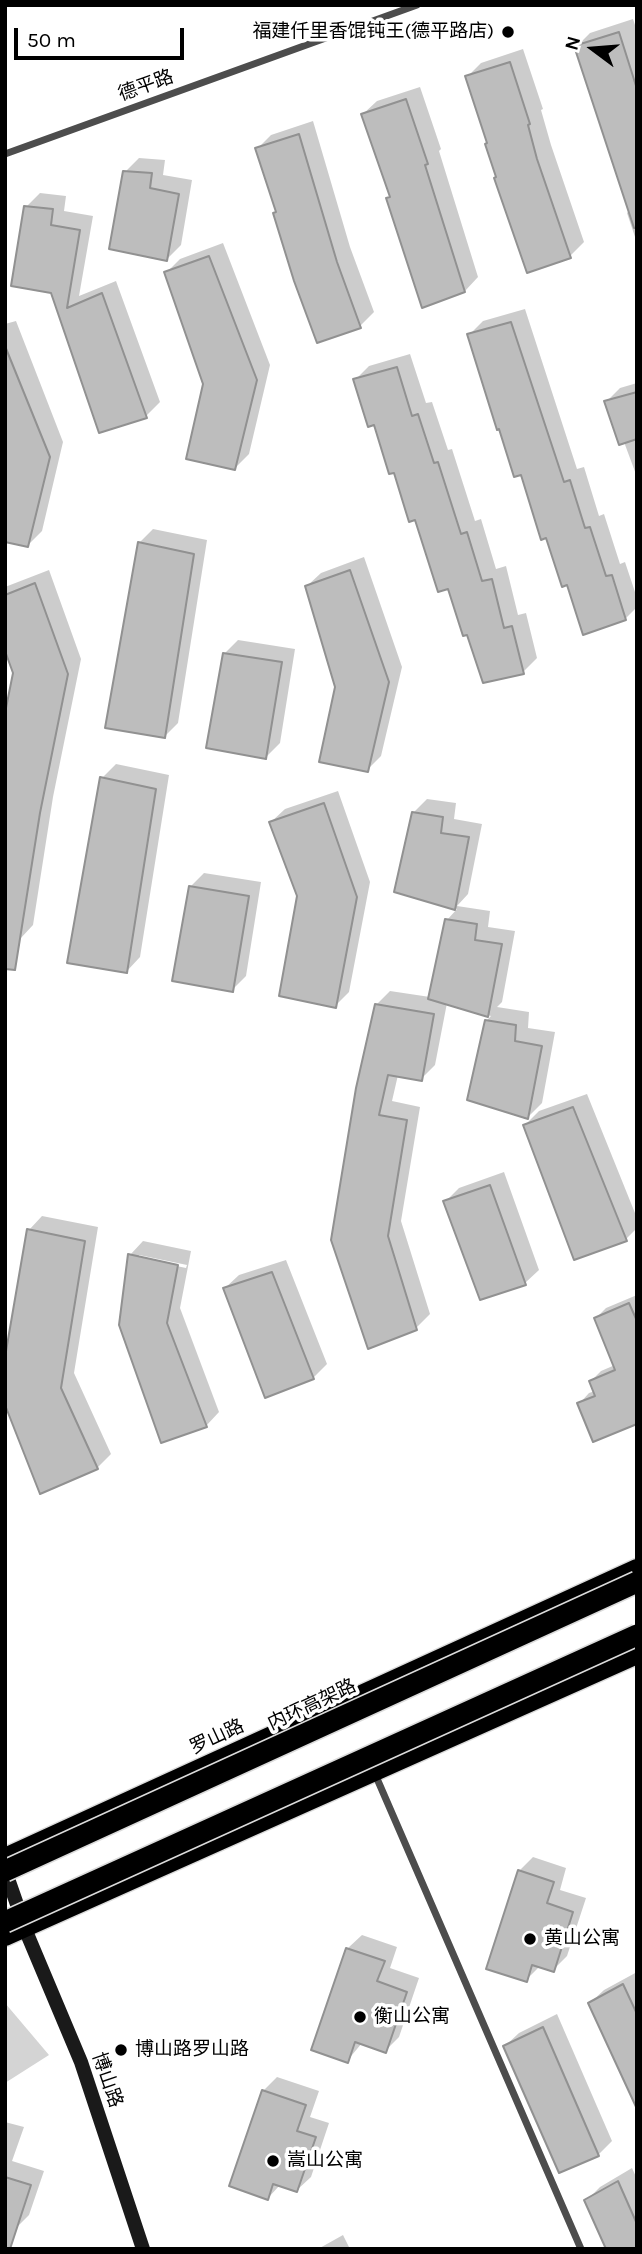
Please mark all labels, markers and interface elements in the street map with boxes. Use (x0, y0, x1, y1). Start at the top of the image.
scale bar (18, 14, 187, 58)
north arrow (558, 14, 628, 84)
place label: 福建仟里香馄钝王(德平路店) (252, 21, 494, 43)
marker: 福建仟里香馄钝王(德平路店) (500, 24, 516, 40)
text: 50 m (27, 28, 76, 52)
text: N (560, 34, 585, 53)
street label: 德平路 (115, 66, 177, 106)
street label: 内环高架路 (264, 1675, 360, 1735)
street label: 罗山路 (186, 1715, 248, 1759)
place label: 黄山公寓 (544, 1928, 620, 1950)
marker: 黄山公寓 (522, 1931, 538, 1947)
place label: 衡山公寓 (374, 2006, 450, 2028)
marker: 衡山公寓 (352, 2009, 368, 2025)
place label: 博山路罗山路 (135, 2039, 249, 2061)
marker: 博山路罗山路 (113, 2042, 129, 2058)
street label: 博山路 (87, 2049, 127, 2111)
place label: 嵩山公寓 (287, 2150, 363, 2172)
marker: 嵩山公寓 (265, 2153, 281, 2169)

